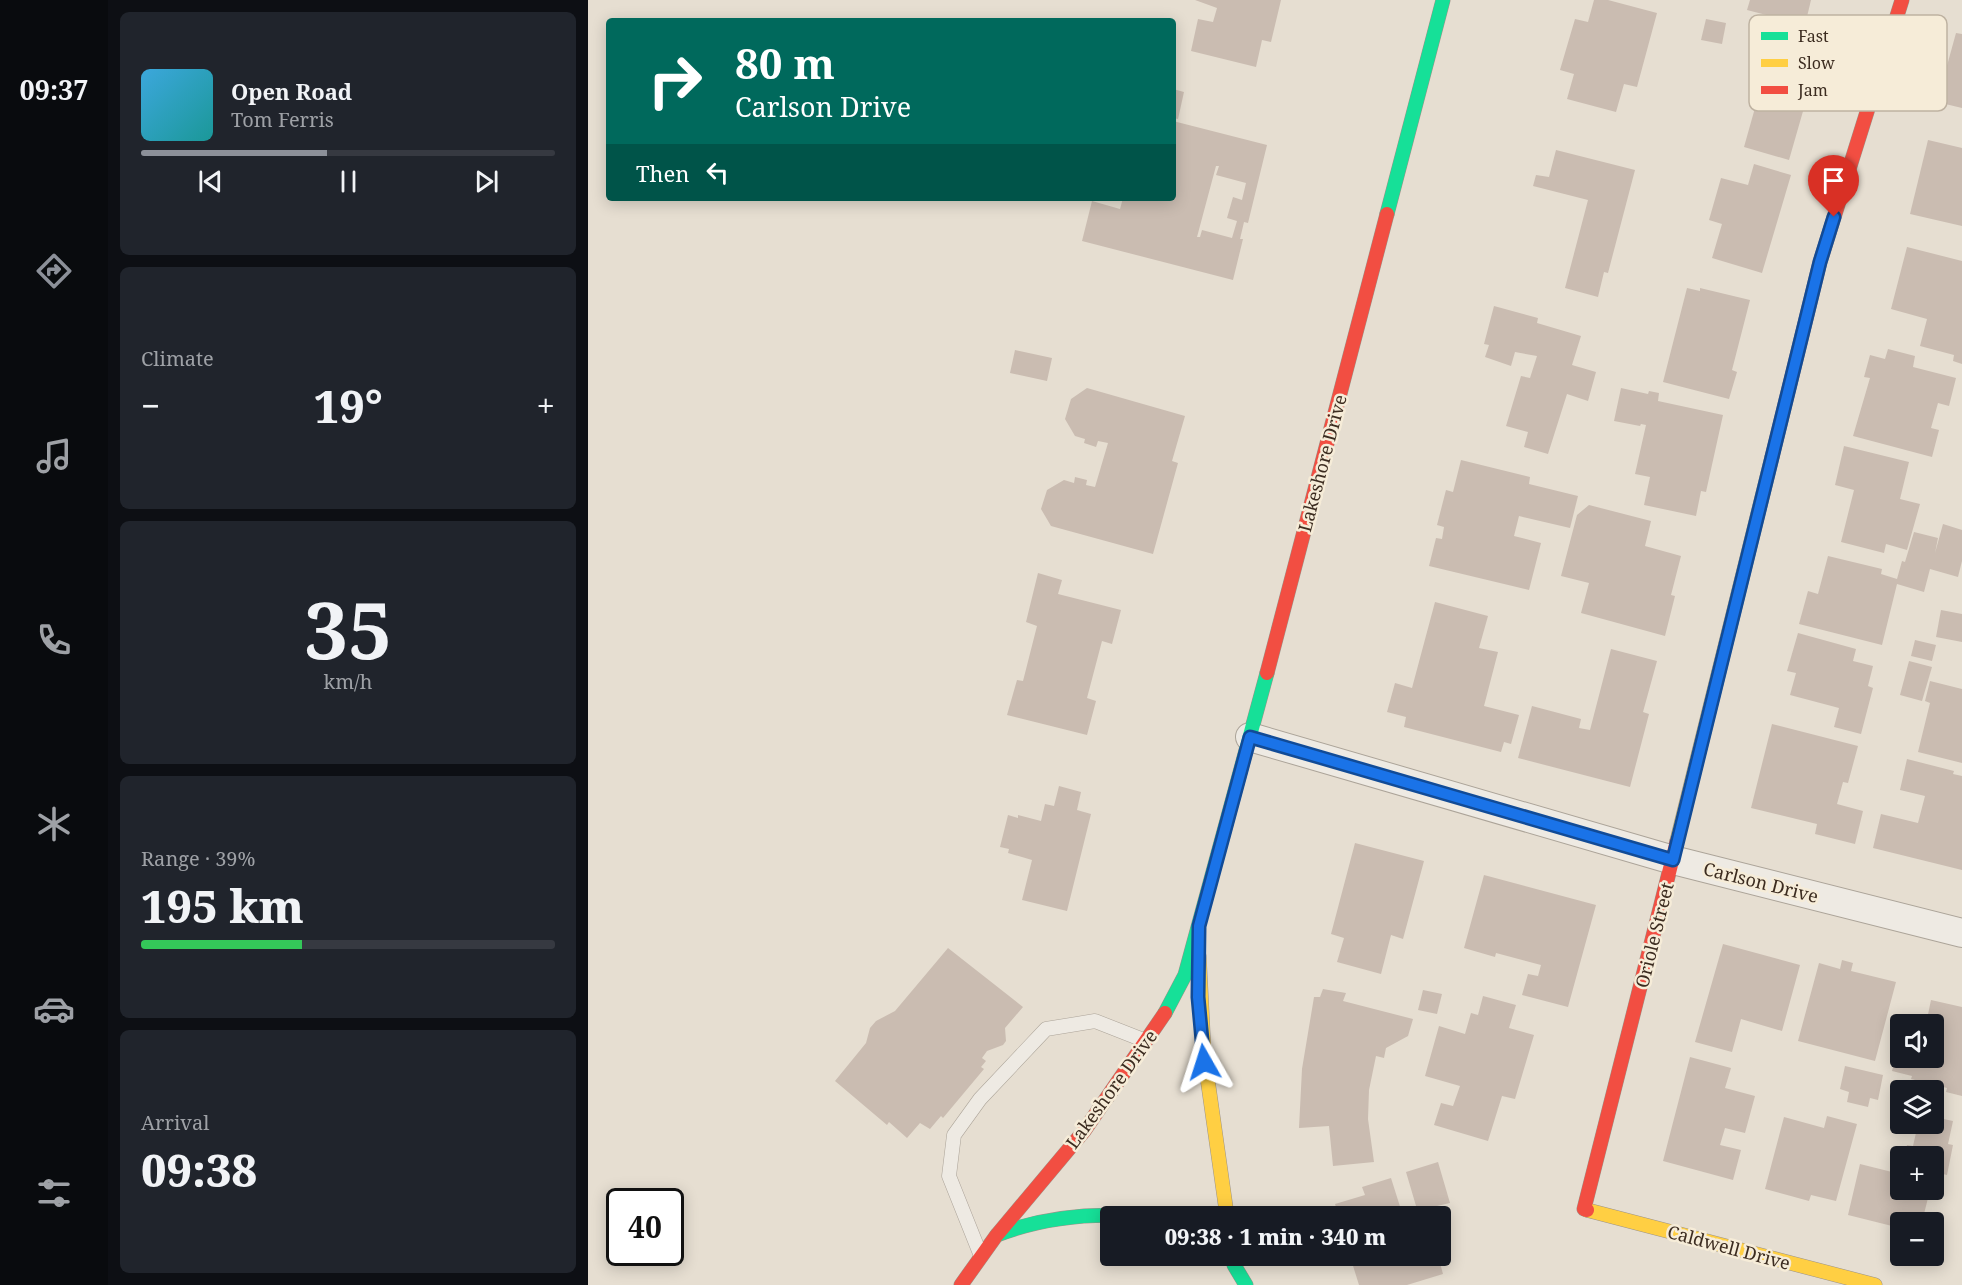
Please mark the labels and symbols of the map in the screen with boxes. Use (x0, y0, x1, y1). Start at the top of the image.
legend (1749, 15, 1947, 111)
text: Fast (1798, 25, 1829, 47)
text: Slow (1798, 52, 1835, 74)
text: Jam (1797, 79, 1828, 101)
pin (1808, 155, 1859, 217)
street label: Lakeshore Drive (1292, 392, 1352, 534)
street label: Carlson Drive (1701, 856, 1821, 908)
street label: Oriole Street (1629, 880, 1679, 990)
street label: Lakeshore Drive (1060, 1025, 1162, 1153)
position arrow (1172, 1030, 1236, 1094)
speed limit sign: 40 (606, 1188, 684, 1266)
street label: Caldwell Drive (1665, 1219, 1793, 1275)

